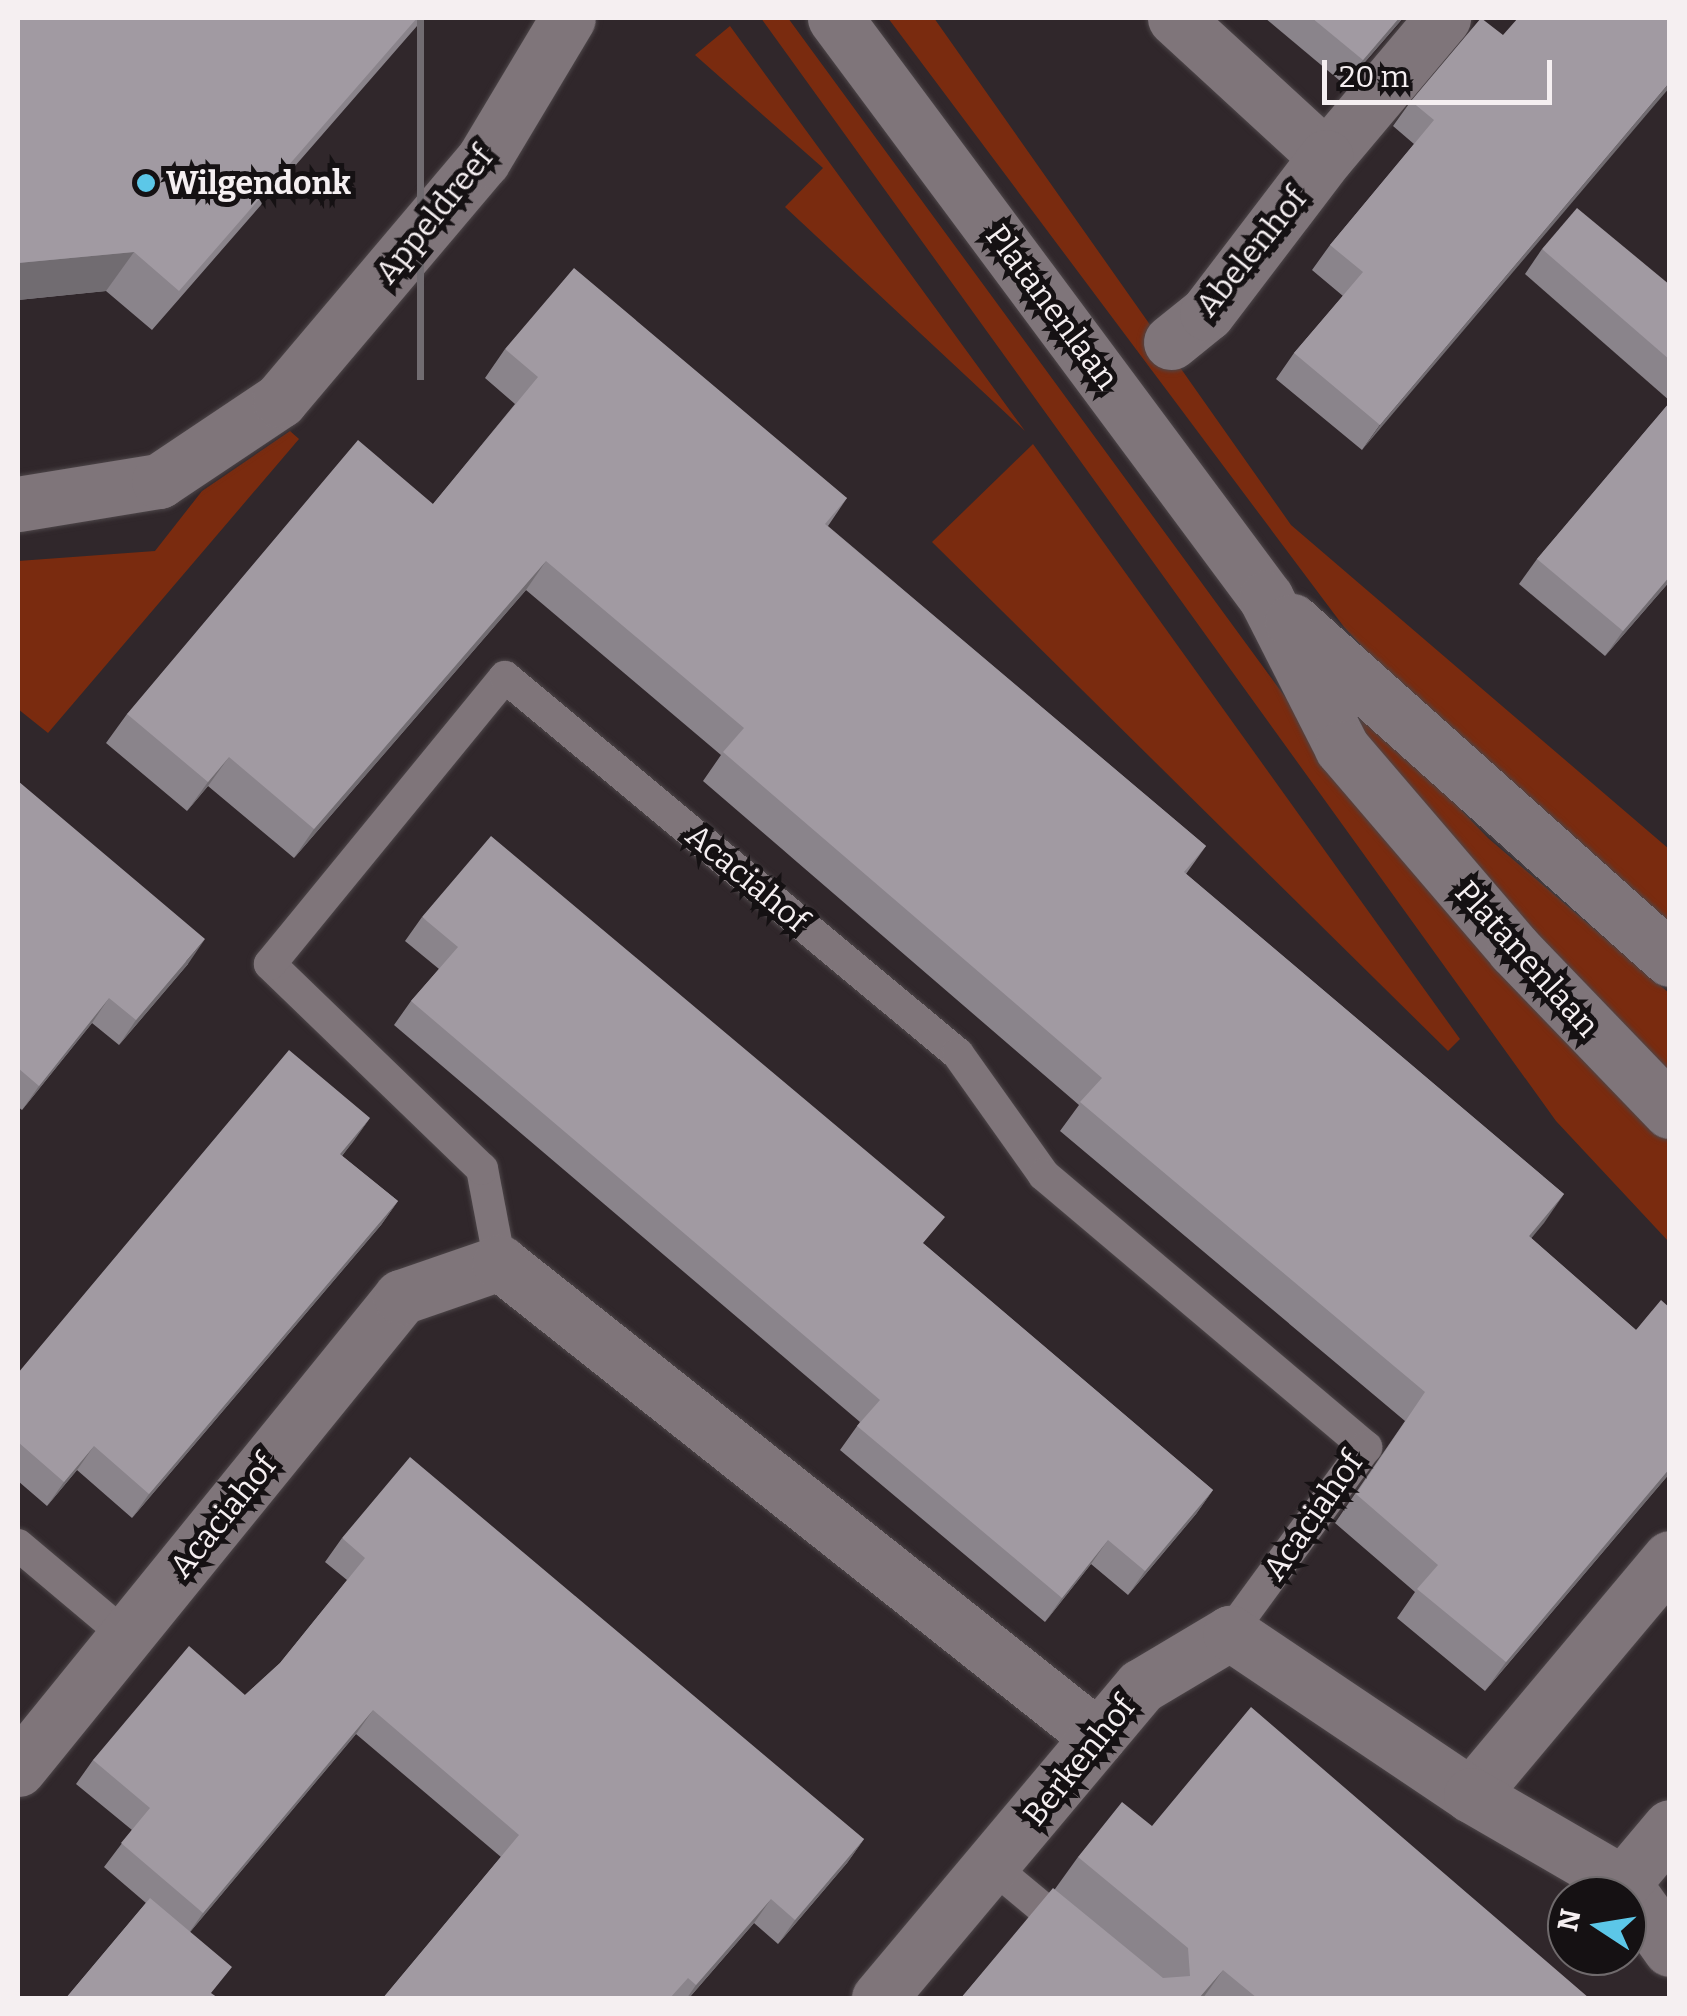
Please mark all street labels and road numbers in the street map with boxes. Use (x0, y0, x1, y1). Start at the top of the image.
street label: Appeldreef (367, 139, 501, 291)
street label: Abelenhof (1187, 180, 1315, 324)
street label: Platanenlaan (978, 217, 1126, 397)
street label: Acaciahof (678, 816, 816, 940)
street label: Platanenlaan (1447, 873, 1607, 1045)
street label: Acaciahof (1255, 1445, 1371, 1587)
street label: Acaciahof (162, 1447, 284, 1585)
street label: Berkenhof (1015, 1688, 1143, 1834)

